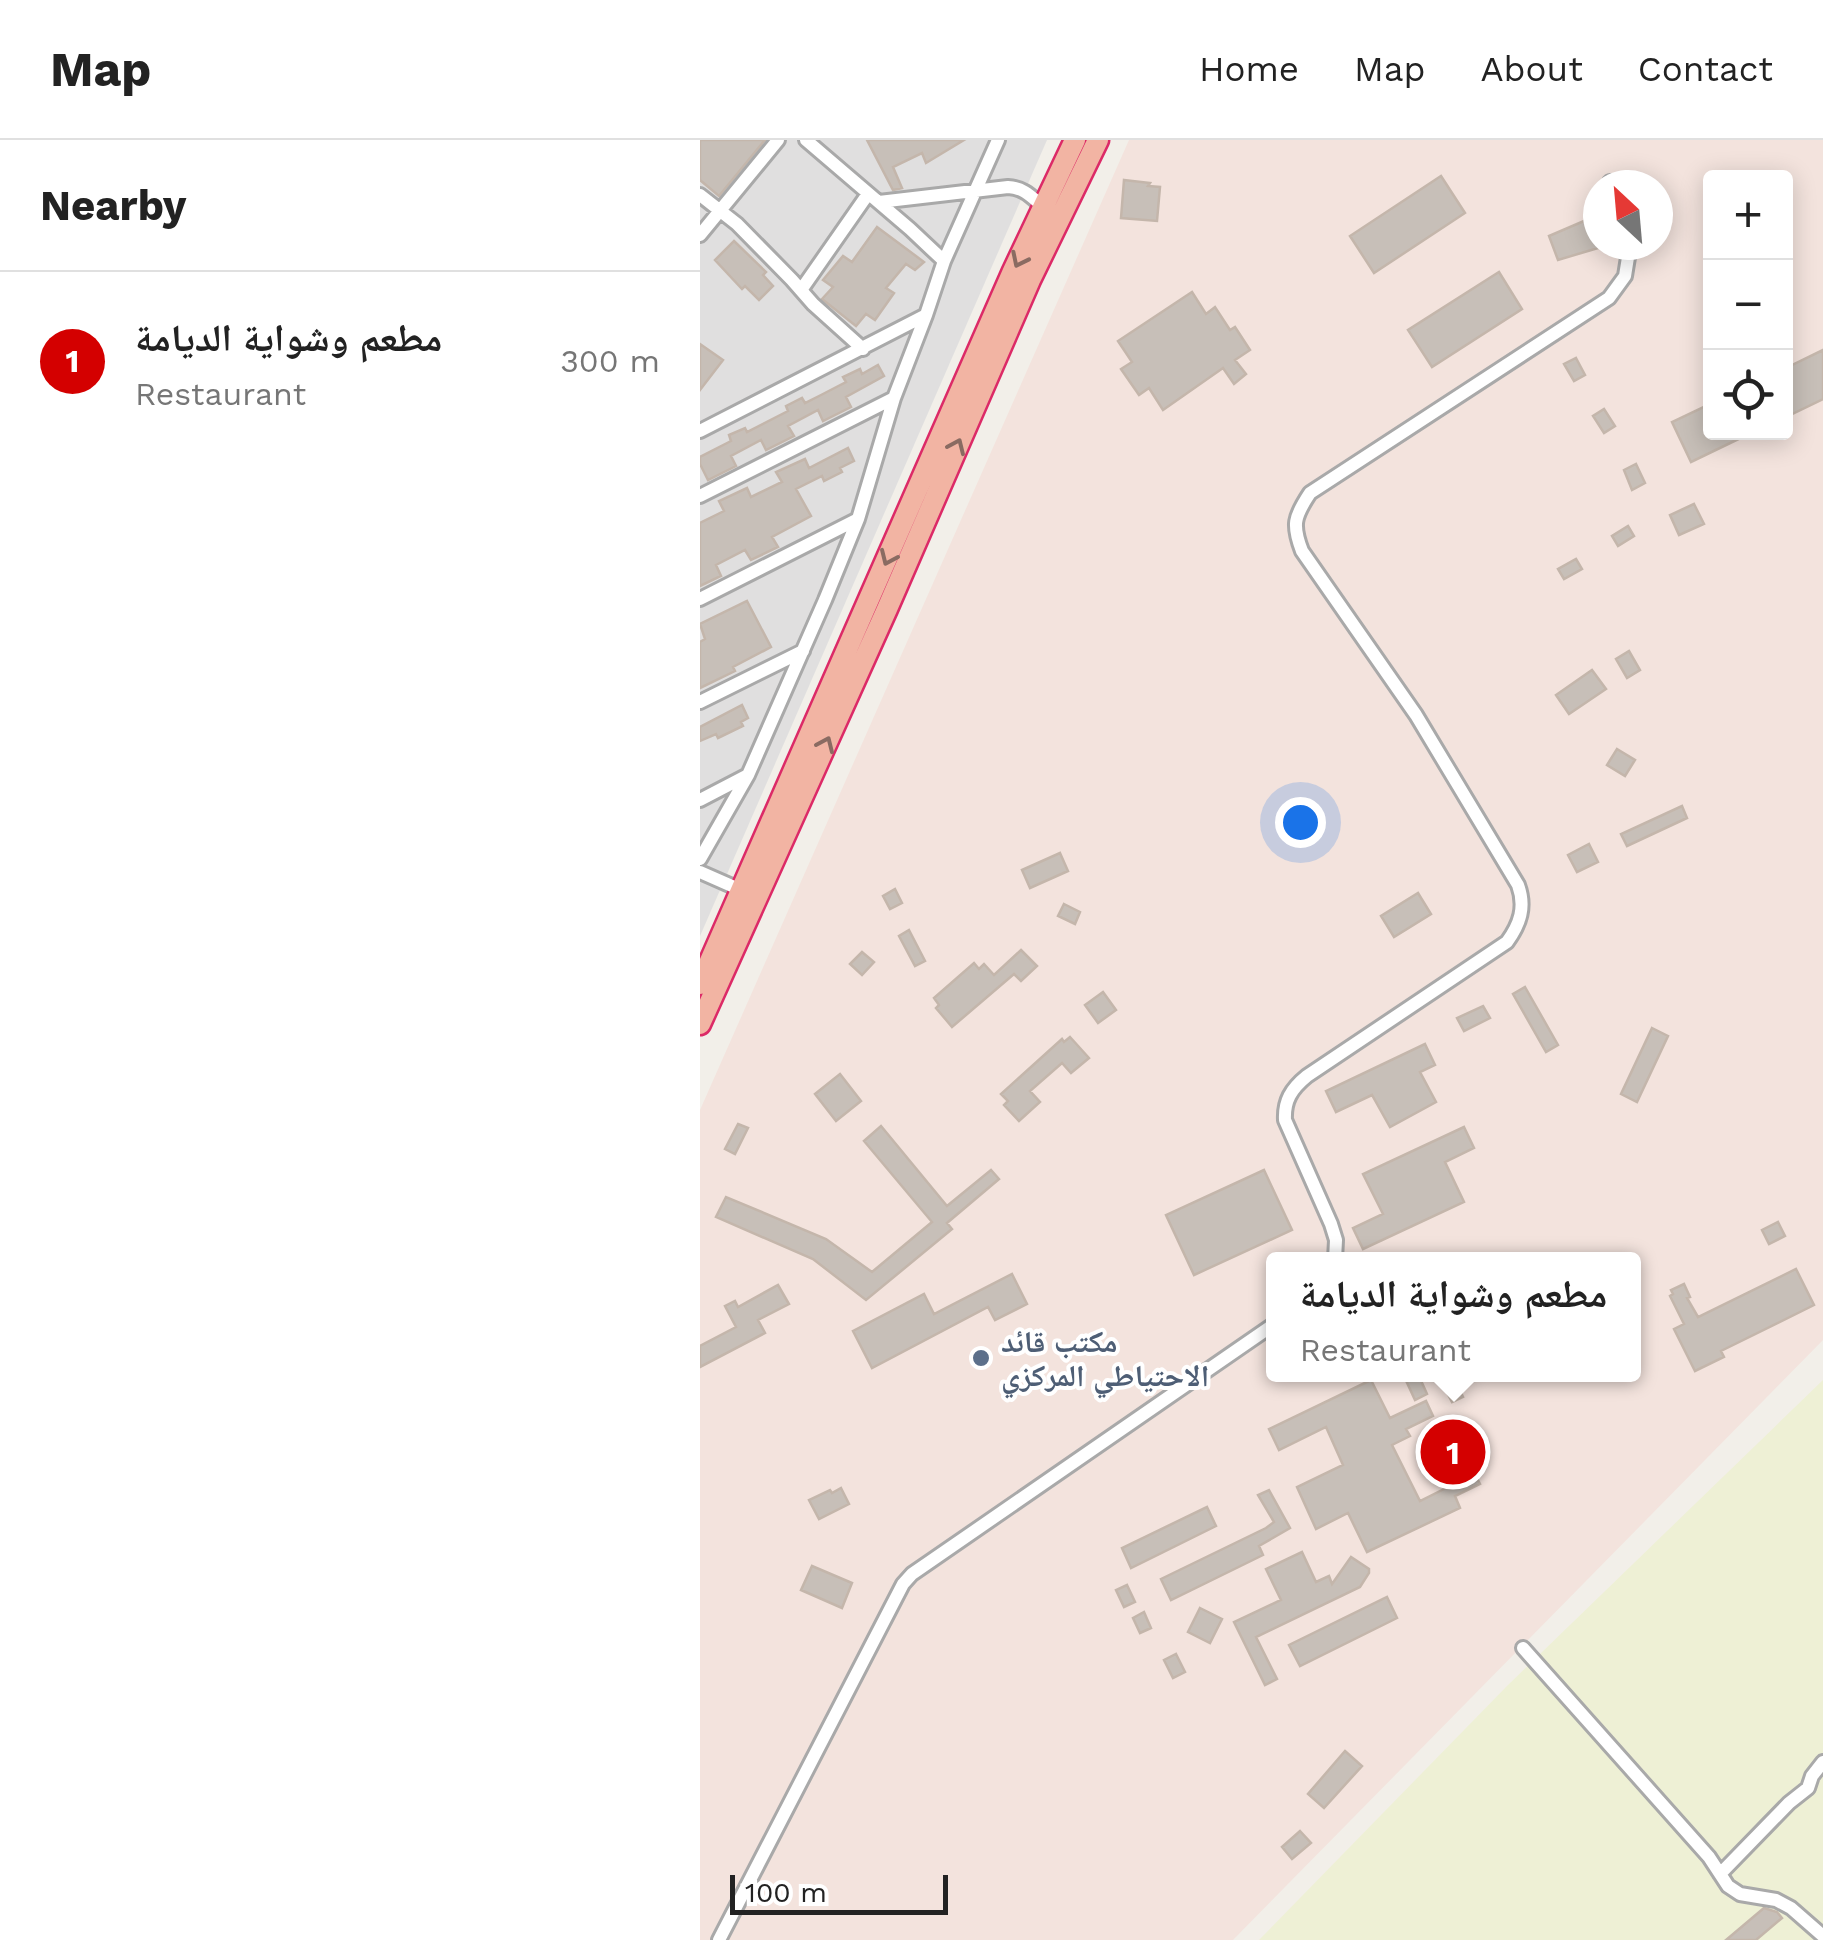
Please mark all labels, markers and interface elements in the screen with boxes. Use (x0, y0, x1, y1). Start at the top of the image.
text: Map (50, 41, 151, 98)
text: Home (1199, 48, 1299, 90)
text: Map (1354, 48, 1426, 90)
text: About (1481, 48, 1583, 90)
text: Contact (1638, 48, 1773, 90)
north arrow (1583, 170, 1673, 260)
map controls (1703, 170, 1793, 440)
button: + (1703, 170, 1793, 260)
text: Nearby (40, 181, 187, 230)
one-way arrow (1012, 250, 1032, 268)
button: − (1703, 260, 1793, 350)
text: مطعم وشواية الديامة (135, 316, 442, 360)
text: 1 (66, 342, 79, 380)
text: 300 m (560, 342, 660, 380)
button: locate (1703, 350, 1793, 440)
text: Restaurant (135, 375, 306, 413)
one-way arrow (945, 438, 965, 456)
one-way arrow (880, 548, 900, 566)
one-way arrow (814, 736, 834, 754)
your location (1275, 797, 1326, 848)
popup (1266, 1252, 1641, 1382)
text: مطعم وشواية الديامة (1300, 1272, 1607, 1316)
place label: مكتب قائد الاحتياطي المركزي (1001, 1324, 1209, 1399)
text: Restaurant (1300, 1331, 1471, 1369)
marker: مكتب قائد الاحتياطي المركزي (970, 1347, 992, 1369)
pin: 1 (1420, 1414, 1486, 1490)
scale bar (730, 1870, 948, 1914)
text: 100 m (745, 1876, 827, 1909)

